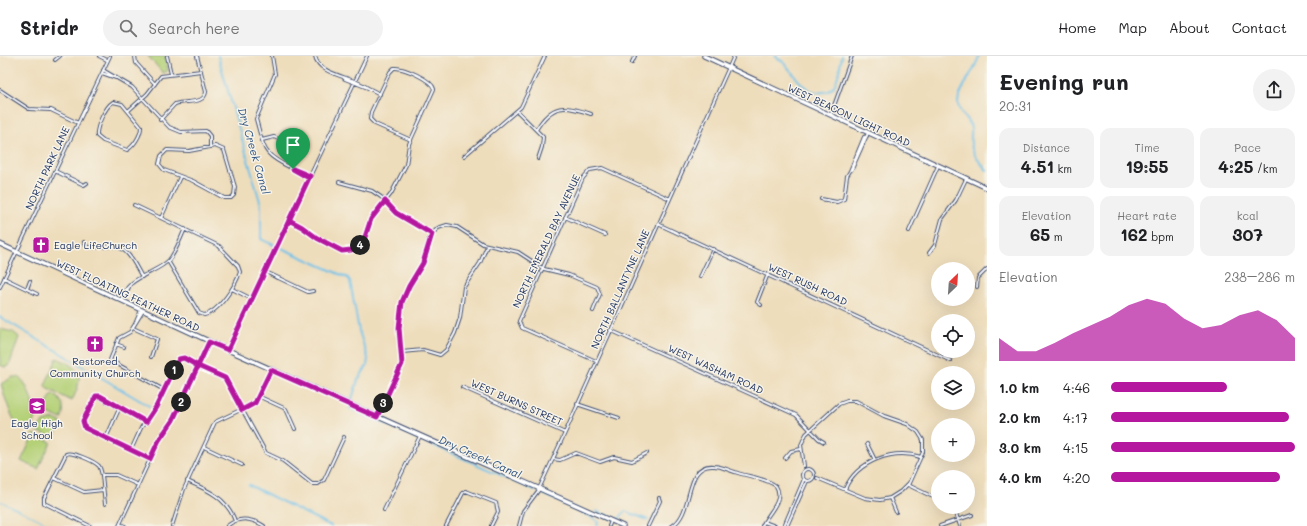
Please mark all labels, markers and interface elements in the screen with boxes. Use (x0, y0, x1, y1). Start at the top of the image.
search box (103, 10, 383, 46)
text: Stridr (20, 15, 79, 40)
icon: search (117, 17, 139, 39)
text: Search here (149, 18, 240, 38)
text: Home (1058, 18, 1096, 37)
text: Map (1118, 18, 1147, 37)
text: About (1169, 18, 1210, 37)
text: Contact (1232, 18, 1287, 37)
text: Evening run (999, 67, 1129, 96)
button: share (1253, 69, 1295, 111)
street label: WEST BEACON LIGHT ROAD (785, 80, 913, 150)
text: 20:31 (999, 97, 1032, 114)
water label: Dry Creek Canal (235, 106, 274, 196)
street label: NORTH PARK LANE (21, 124, 73, 212)
pin (276, 128, 310, 169)
icon: arrive (282, 134, 304, 156)
text: Distance (1023, 140, 1070, 155)
text: Time (1134, 140, 1160, 155)
text: Pace (1234, 140, 1261, 155)
text: 4.51 (1021, 155, 1054, 177)
text: 19:55 (1125, 155, 1168, 177)
text: 4:25 (1218, 155, 1254, 177)
text: km (1054, 161, 1072, 176)
text: /km (1254, 161, 1277, 176)
street label: NORTH EMERALD BAY AVENUE (509, 172, 583, 310)
text: Elevation (1022, 208, 1071, 223)
text: Heart rate (1117, 208, 1177, 223)
text: kcal (1237, 208, 1259, 223)
text: 65 (1030, 223, 1050, 245)
text: 162 (1120, 223, 1148, 245)
text: 307 (1232, 223, 1263, 245)
street label: NORTH BALLANTYNE LANE (587, 227, 653, 351)
text: m (1050, 229, 1063, 244)
text: bpm (1148, 229, 1174, 244)
church icon: Eagle LifeChurch (31, 235, 51, 255)
pin: 4 (350, 235, 370, 255)
text: 4 (357, 237, 363, 252)
place label: Eagle LifeChurch (54, 238, 137, 252)
street label: WEST FLOATING FEATHER ROAD (54, 255, 202, 335)
street label: WEST RUSH ROAD (766, 259, 850, 309)
north arrow (931, 262, 975, 306)
map controls (931, 262, 975, 514)
text: Elevation (999, 268, 1057, 285)
text: 238–286 m (1224, 268, 1295, 285)
button: locate (931, 314, 975, 358)
church icon: Restored Community Church (85, 334, 105, 354)
street label: WEST WASHAM ROAD (666, 341, 766, 397)
place label: Restored Community Church (50, 354, 141, 380)
pin: 1 (164, 360, 184, 380)
text: 1 (172, 362, 176, 377)
button: layers (931, 366, 975, 410)
street label: WEST BURNS STREET (469, 375, 565, 429)
text: 1.0 km (999, 379, 1039, 396)
text: 4:46 (1063, 379, 1090, 396)
pin: 2 (171, 392, 191, 412)
pin: 3 (373, 393, 393, 413)
text: 2 (178, 394, 184, 409)
text: 3 (380, 395, 386, 410)
school or university icon: Eagle High School (27, 396, 47, 416)
text: 2.0 km (999, 409, 1041, 426)
text: 4:17 (1063, 409, 1088, 426)
place label: Eagle High School (11, 416, 63, 442)
button: + (931, 418, 975, 462)
water label: Dry Creek Canal (436, 432, 524, 482)
text: 3.0 km (999, 439, 1041, 456)
text: 4:15 (1063, 439, 1088, 456)
text: 4.0 km (999, 469, 1042, 486)
text: 4:20 (1063, 469, 1090, 486)
button: − (931, 470, 975, 514)

